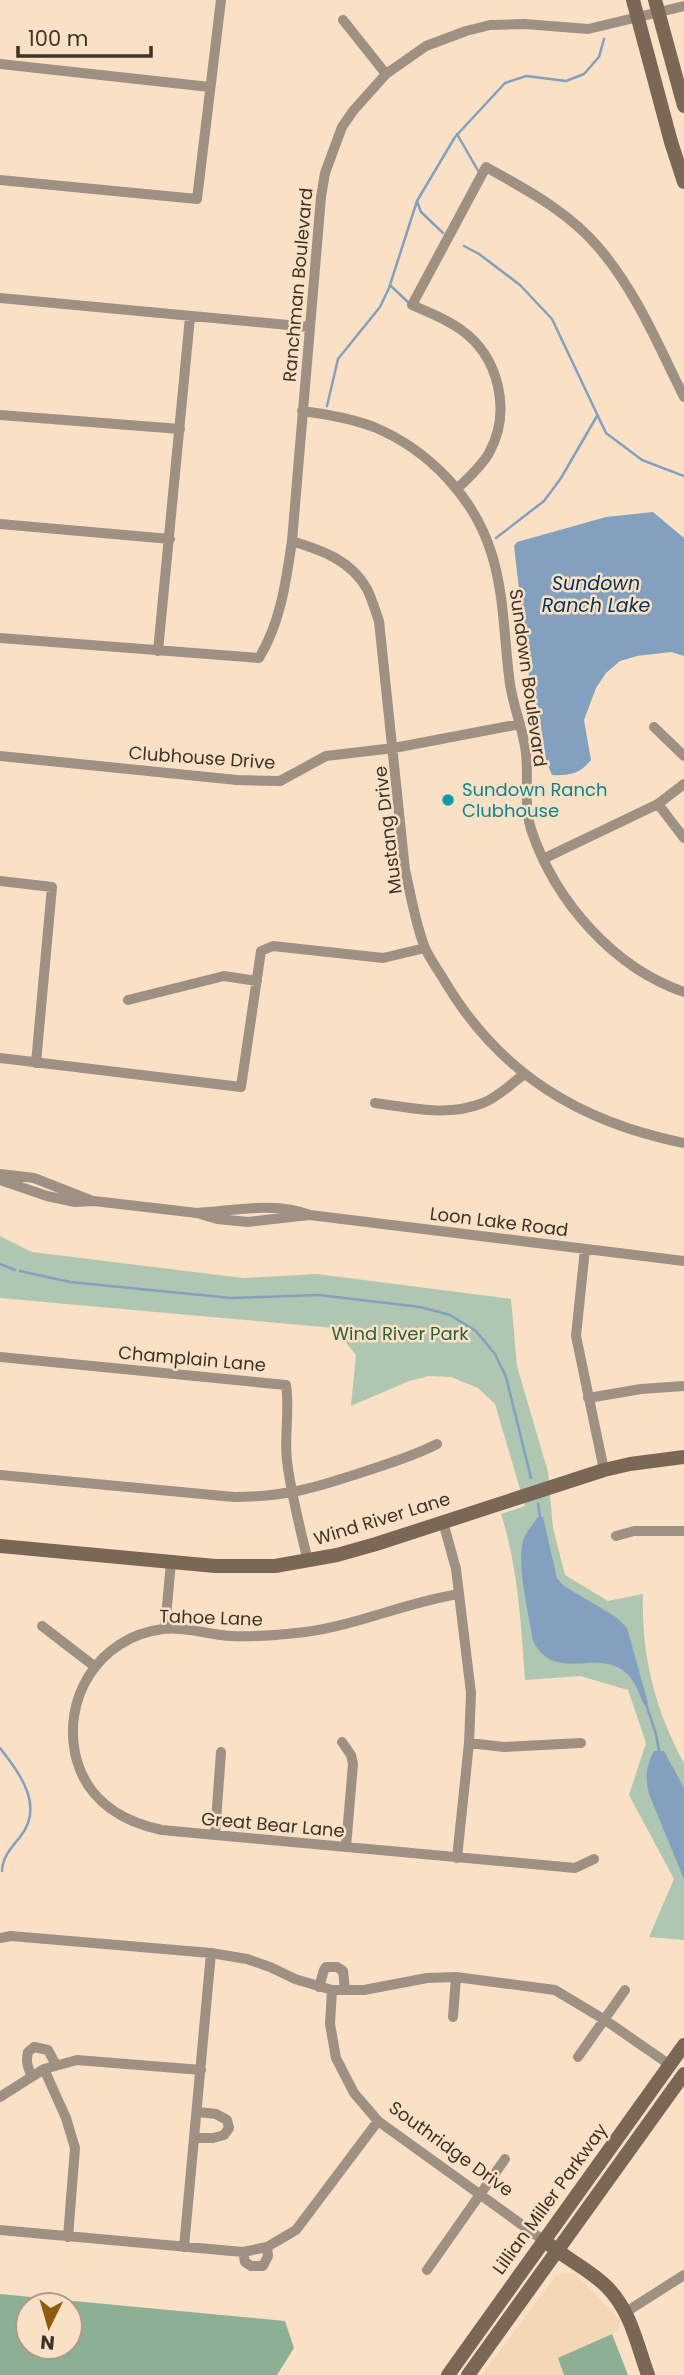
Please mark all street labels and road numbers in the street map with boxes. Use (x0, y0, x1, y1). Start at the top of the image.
street label: Ranchman Boulevard (277, 187, 318, 383)
street label: Sundown Boulevard (504, 587, 553, 768)
street label: Clubhouse Drive (128, 740, 276, 775)
street label: Mustang Drive (367, 765, 408, 895)
street label: Loon Lake Road (428, 1201, 570, 1242)
street label: Champlain Lane (117, 1340, 267, 1377)
street label: Wind River Lane (311, 1486, 453, 1551)
street label: Tahoe Lane (159, 1603, 263, 1632)
street label: Great Bear Lane (200, 1806, 346, 1843)
street label: Southridge Drive (384, 2095, 519, 2202)
street label: Lillian Miller Parkway (486, 2118, 613, 2279)

